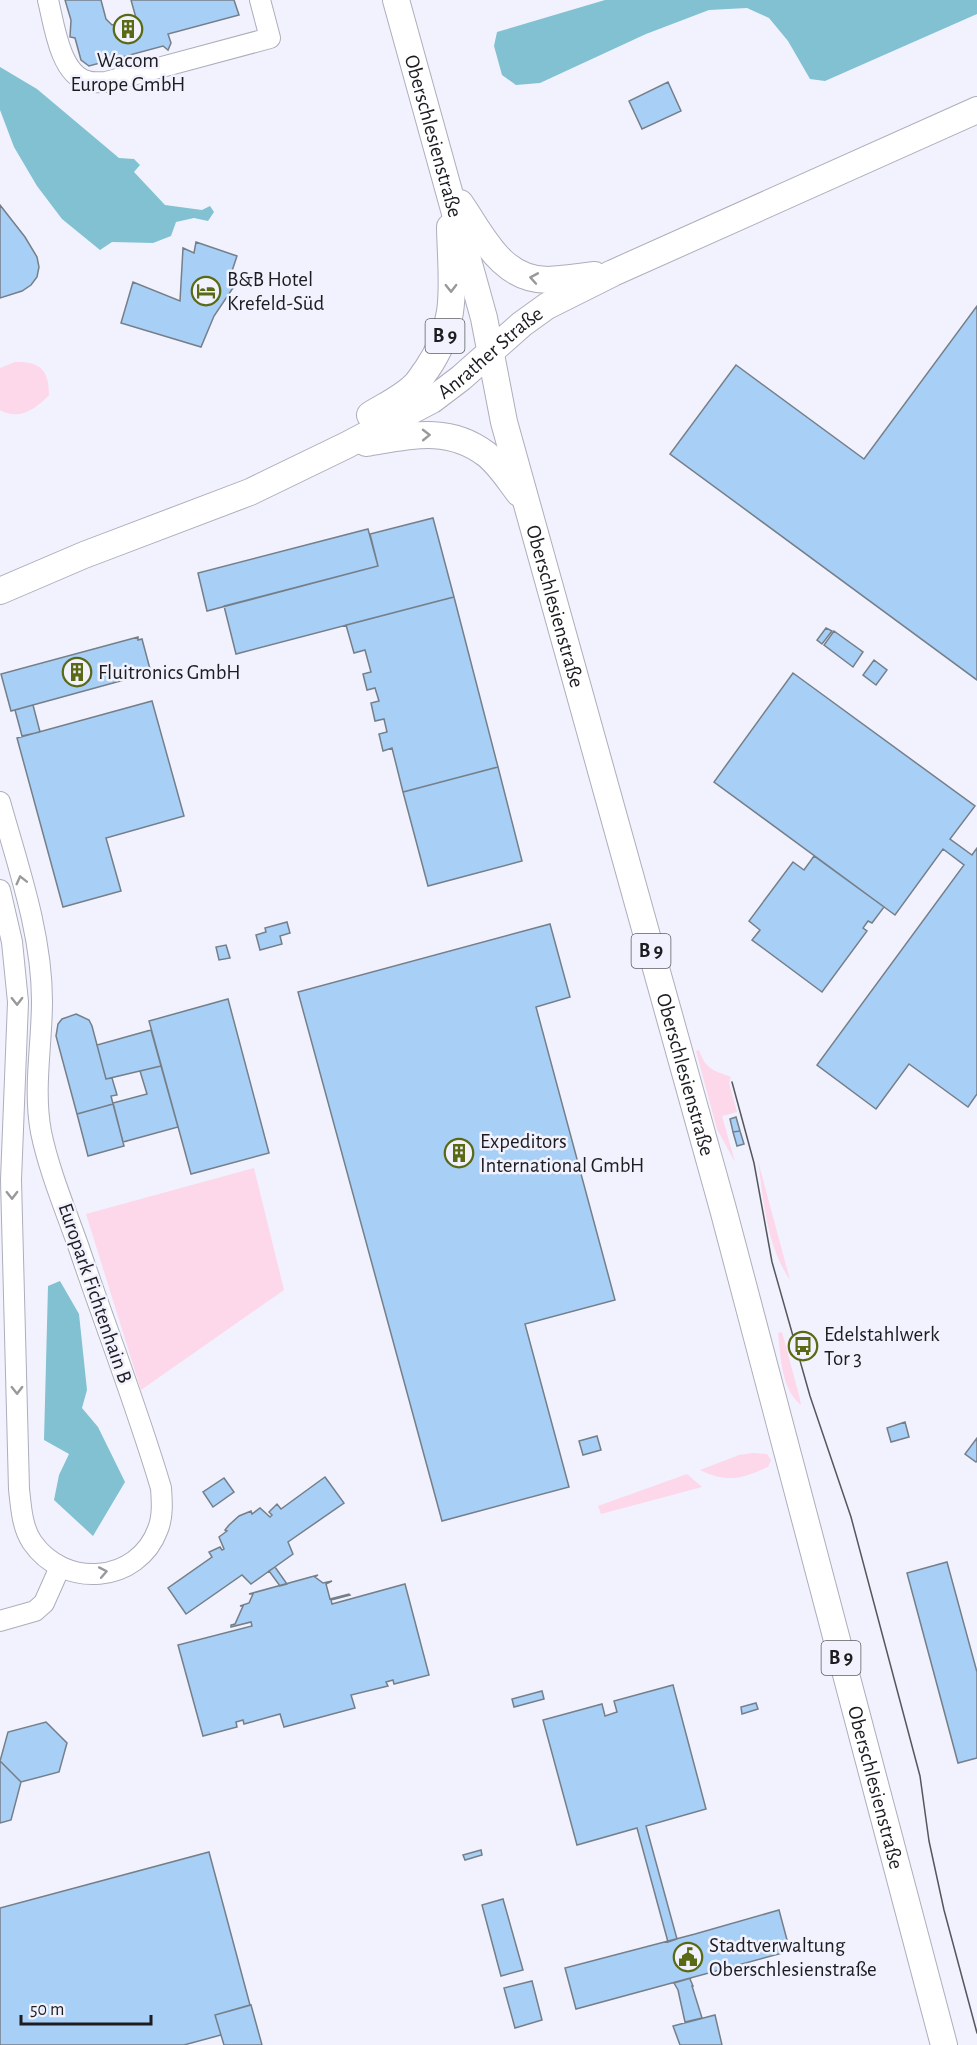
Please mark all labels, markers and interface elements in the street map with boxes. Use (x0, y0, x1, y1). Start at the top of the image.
building icon: Wacom Europe GmbH (112, 13, 144, 45)
place label: Wacom Europe GmbH (71, 50, 185, 95)
street label: Oberschlesienstraße (401, 52, 466, 220)
place label: B&B Hotel Krefeld-Süd (227, 269, 324, 314)
one-way arrow (530, 272, 540, 285)
hotel icon: B&B Hotel Krefeld-Süd (190, 275, 222, 307)
one-way arrow (445, 284, 458, 293)
street label: Anrather Straße (433, 302, 546, 402)
road number: B 9 (426, 319, 464, 353)
one-way arrow (422, 429, 431, 441)
street label: Oberschlesienstraße (523, 522, 588, 690)
building icon: Fluitronics GmbH (61, 656, 93, 688)
place label: Fluitronics GmbH (98, 662, 241, 683)
one-way arrow (16, 875, 29, 885)
road number: B 9 (632, 934, 670, 968)
street label: Oberschlesienstraße (653, 991, 718, 1158)
one-way arrow (11, 996, 24, 1005)
place label: Expeditors International GmbH (480, 1131, 644, 1176)
building icon: Expeditors International GmbH (443, 1137, 475, 1169)
one-way arrow (6, 1191, 18, 1200)
street label: Europark Fichtenhain B (54, 1200, 136, 1386)
place label: Edelstahlwerk Tor 3 (824, 1324, 940, 1369)
bus stop icon: Edelstahlwerk Tor 3 (787, 1330, 819, 1362)
one-way arrow (11, 1386, 23, 1395)
one-way arrow (98, 1566, 108, 1579)
road number: B 9 (822, 1641, 860, 1675)
street label: Oberschlesienstraße (844, 1704, 907, 1871)
place label: Stadtverwaltung Oberschlesienstraße (709, 1935, 877, 1980)
public building icon: Stadtverwaltung Oberschlesienstraße (672, 1941, 704, 1973)
scale bar (21, 1988, 152, 2026)
text: 50 m (30, 2001, 64, 2019)

